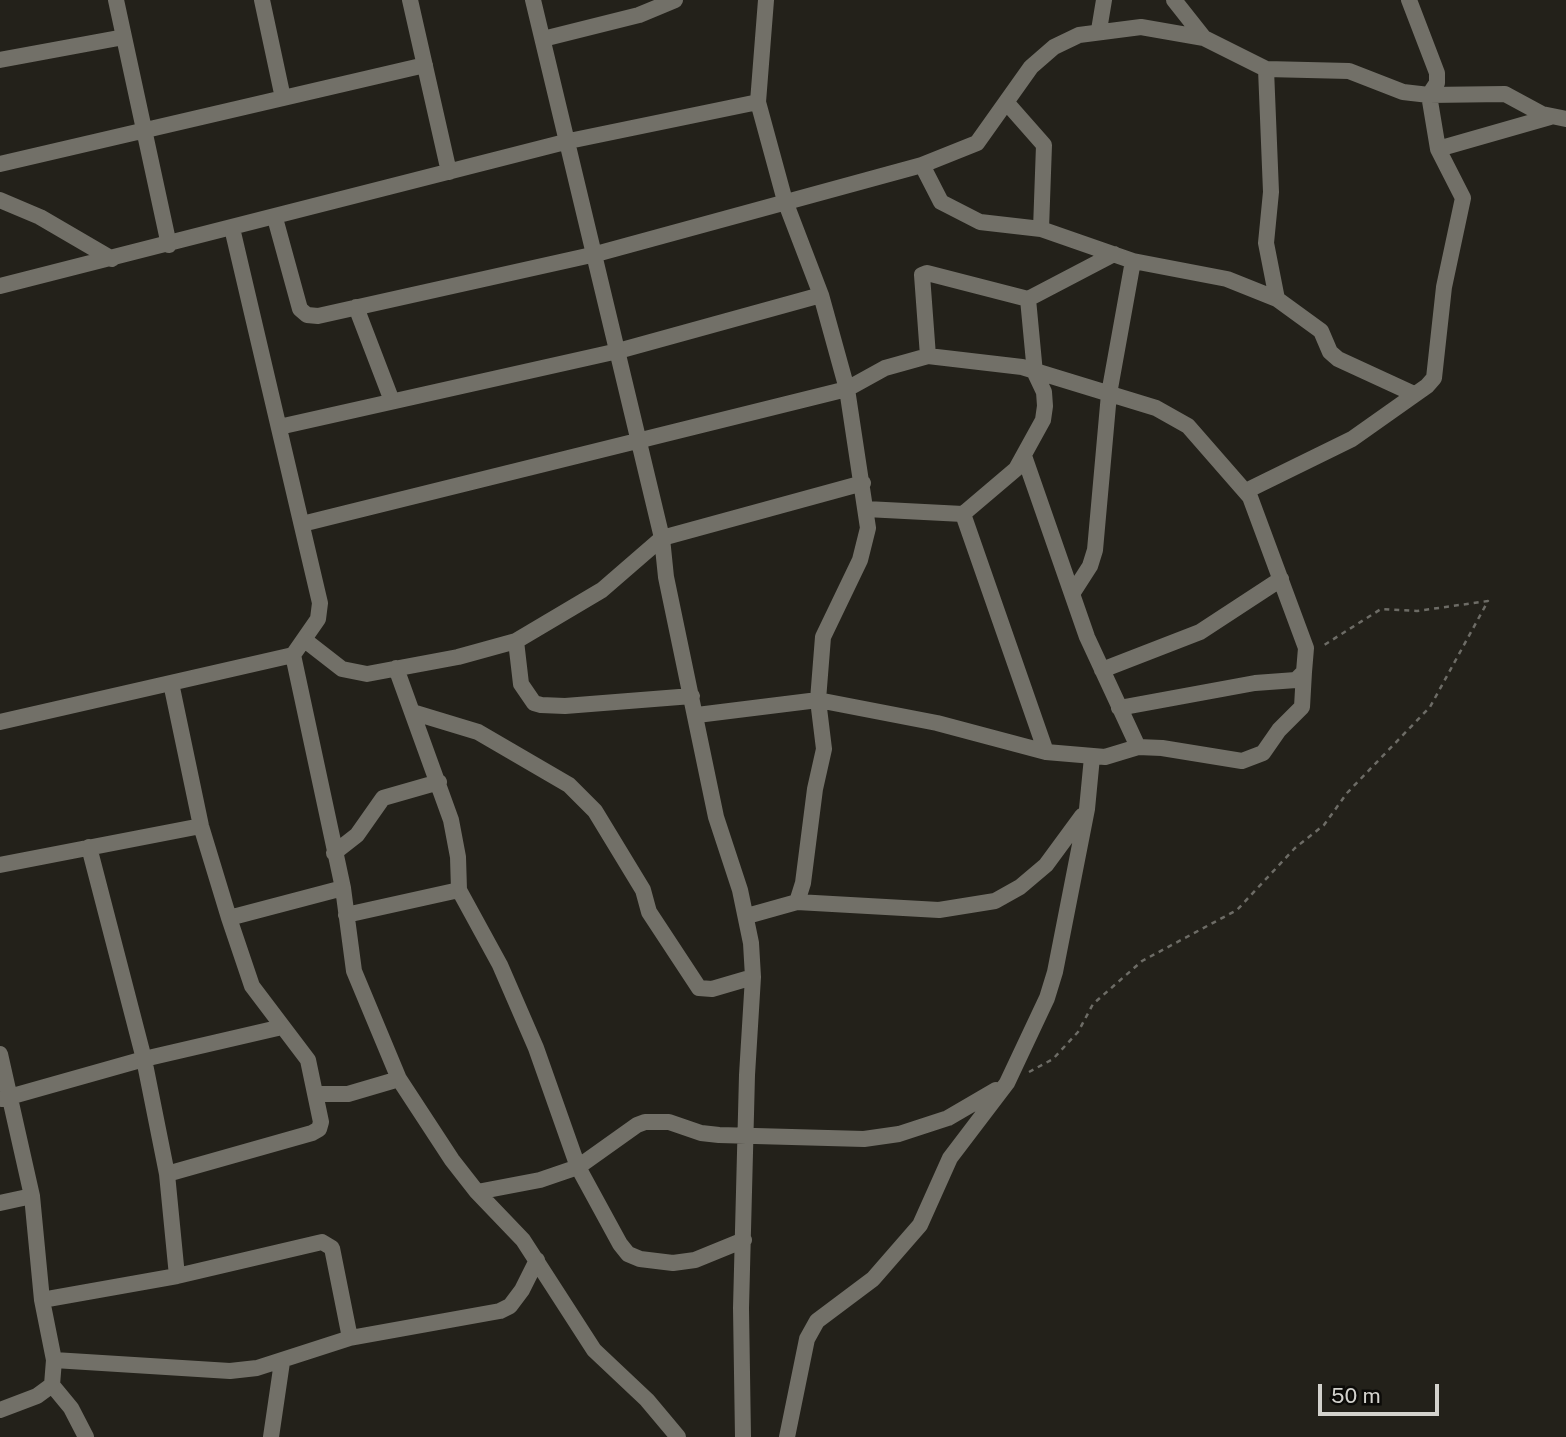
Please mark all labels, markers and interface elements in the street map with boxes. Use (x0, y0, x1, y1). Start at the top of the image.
scale bar (1321, 1370, 1442, 1414)
text: 50 m (1331, 1383, 1381, 1408)

